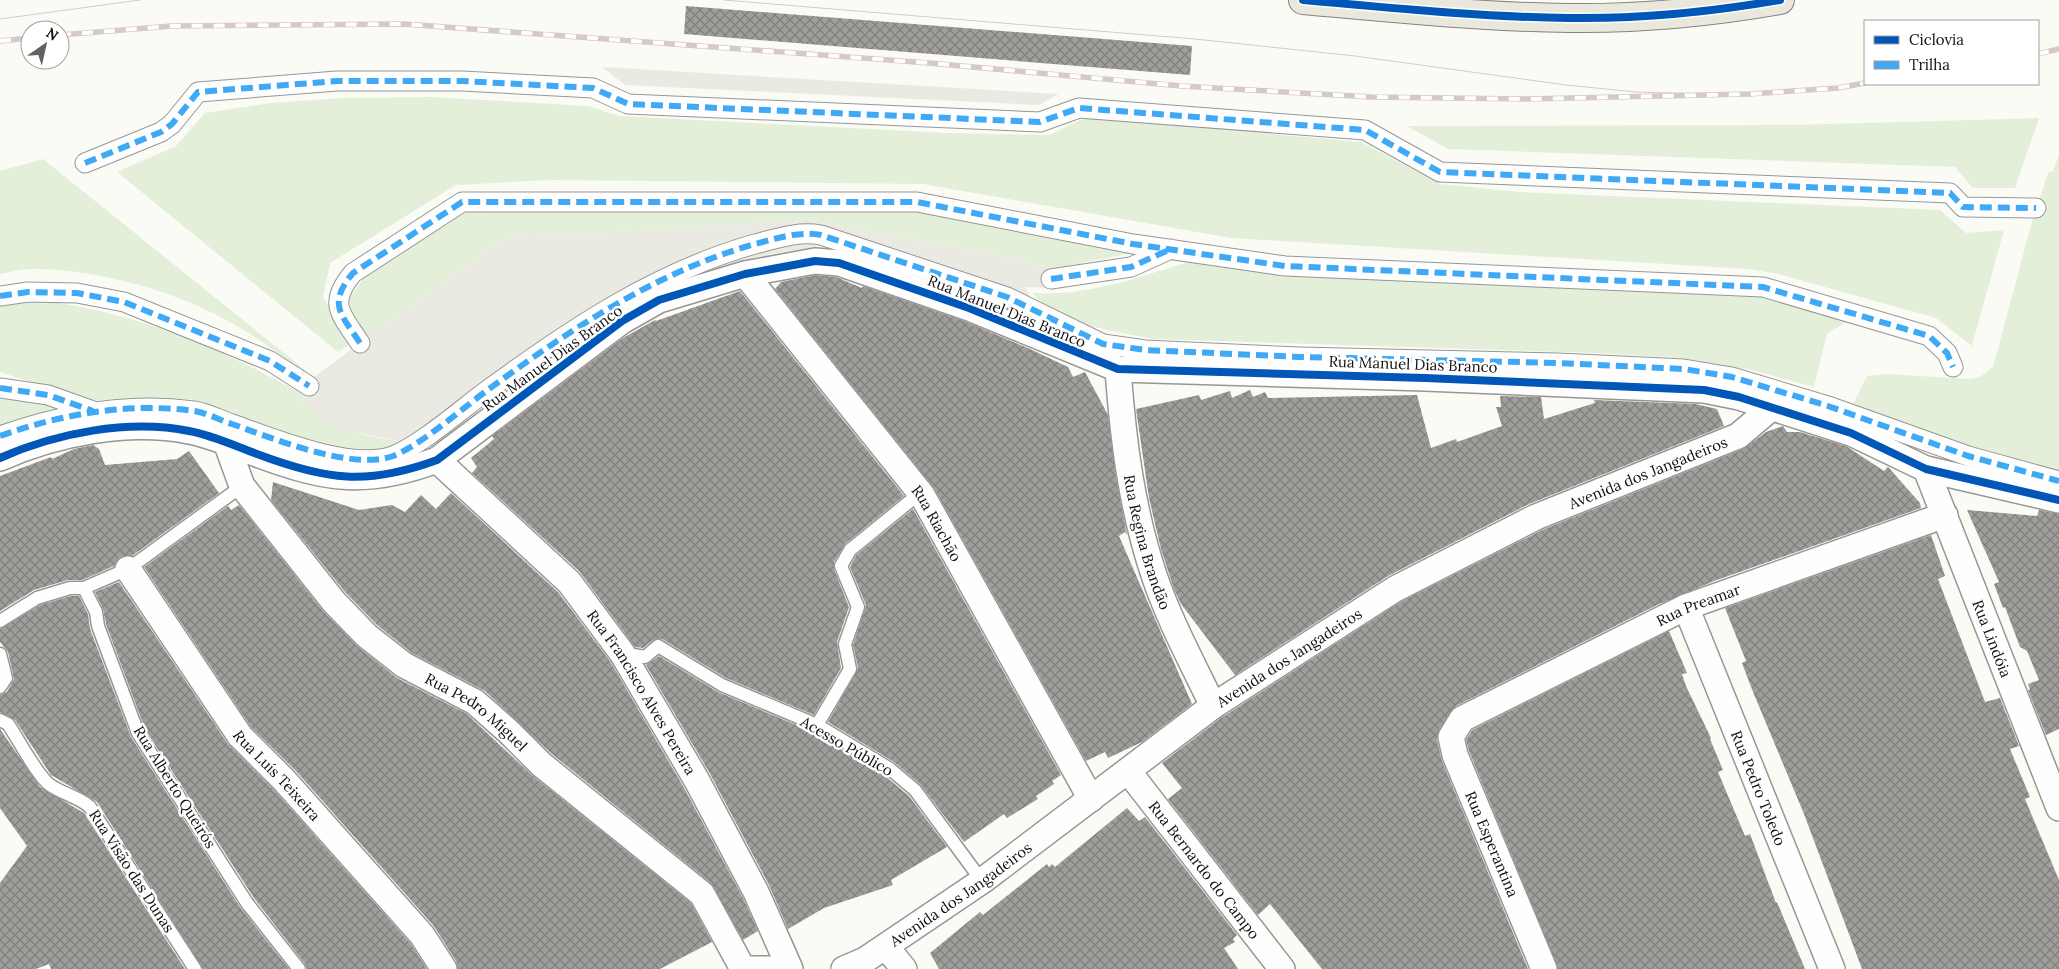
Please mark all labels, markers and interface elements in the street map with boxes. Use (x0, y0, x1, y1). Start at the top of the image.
north arrow (20, 20, 70, 70)
legend (1864, 20, 2039, 85)
text: N (43, 24, 62, 45)
text: Ciclovia (1909, 30, 1964, 49)
text: Trilha (1909, 55, 1950, 74)
street label: Rua Manuel Dias Branco (925, 271, 1089, 352)
street label: Rua Manuel Dias Branco (478, 301, 626, 415)
street label: Rua Manuel Dias Branco (1328, 352, 1498, 376)
street label: Avenida dos Jangadeiros (1565, 432, 1730, 513)
street label: Rua Regina Brandão (1120, 473, 1176, 612)
street label: Rua Riachão (908, 481, 967, 565)
street label: Rua Preamar (1653, 579, 1743, 630)
street label: Rua Lindóia (1969, 597, 2016, 680)
street label: Avenida dos Jangadeiros (1212, 603, 1365, 712)
street label: Rua Francisco Alves Pereira (583, 606, 701, 778)
street label: Rua Pedro Miguel (422, 668, 532, 755)
street label: Acesso Público (796, 711, 897, 780)
street label: Rua Alberto Queirós (130, 722, 220, 852)
street label: Rua Luís Teixeira (229, 726, 325, 825)
street label: Rua Pedro Toledo (1727, 727, 1791, 849)
street label: Rua Esperantina (1461, 788, 1523, 900)
street label: Rua Bernardo do Campo (1145, 797, 1265, 943)
street label: Rua Visão das Dunas (85, 806, 179, 936)
street label: Avenida dos Jangadeiros (885, 837, 1035, 951)

